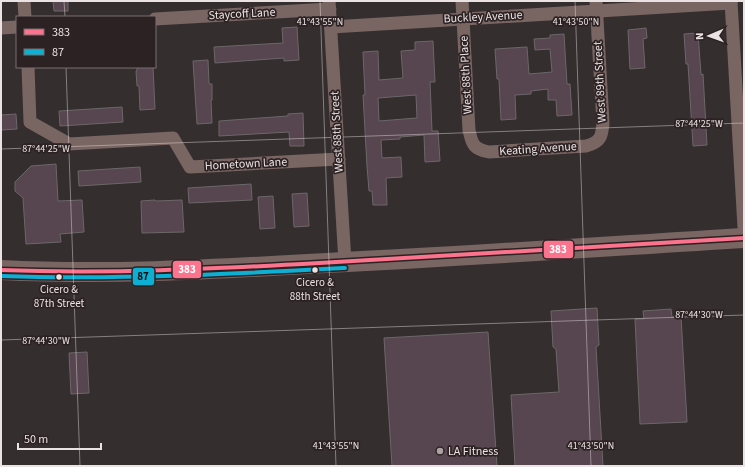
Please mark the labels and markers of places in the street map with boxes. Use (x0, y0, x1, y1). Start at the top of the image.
marker: Cicero & 88th Street (310, 265, 320, 275)
marker: Cicero & 87th Street (54, 272, 64, 282)
place label: Cicero & 88th Street (290, 275, 340, 304)
place label: Cicero & 87th Street (34, 282, 84, 311)
place label: LA Fitness (448, 443, 498, 460)
marker: LA Fitness (435, 446, 445, 456)

